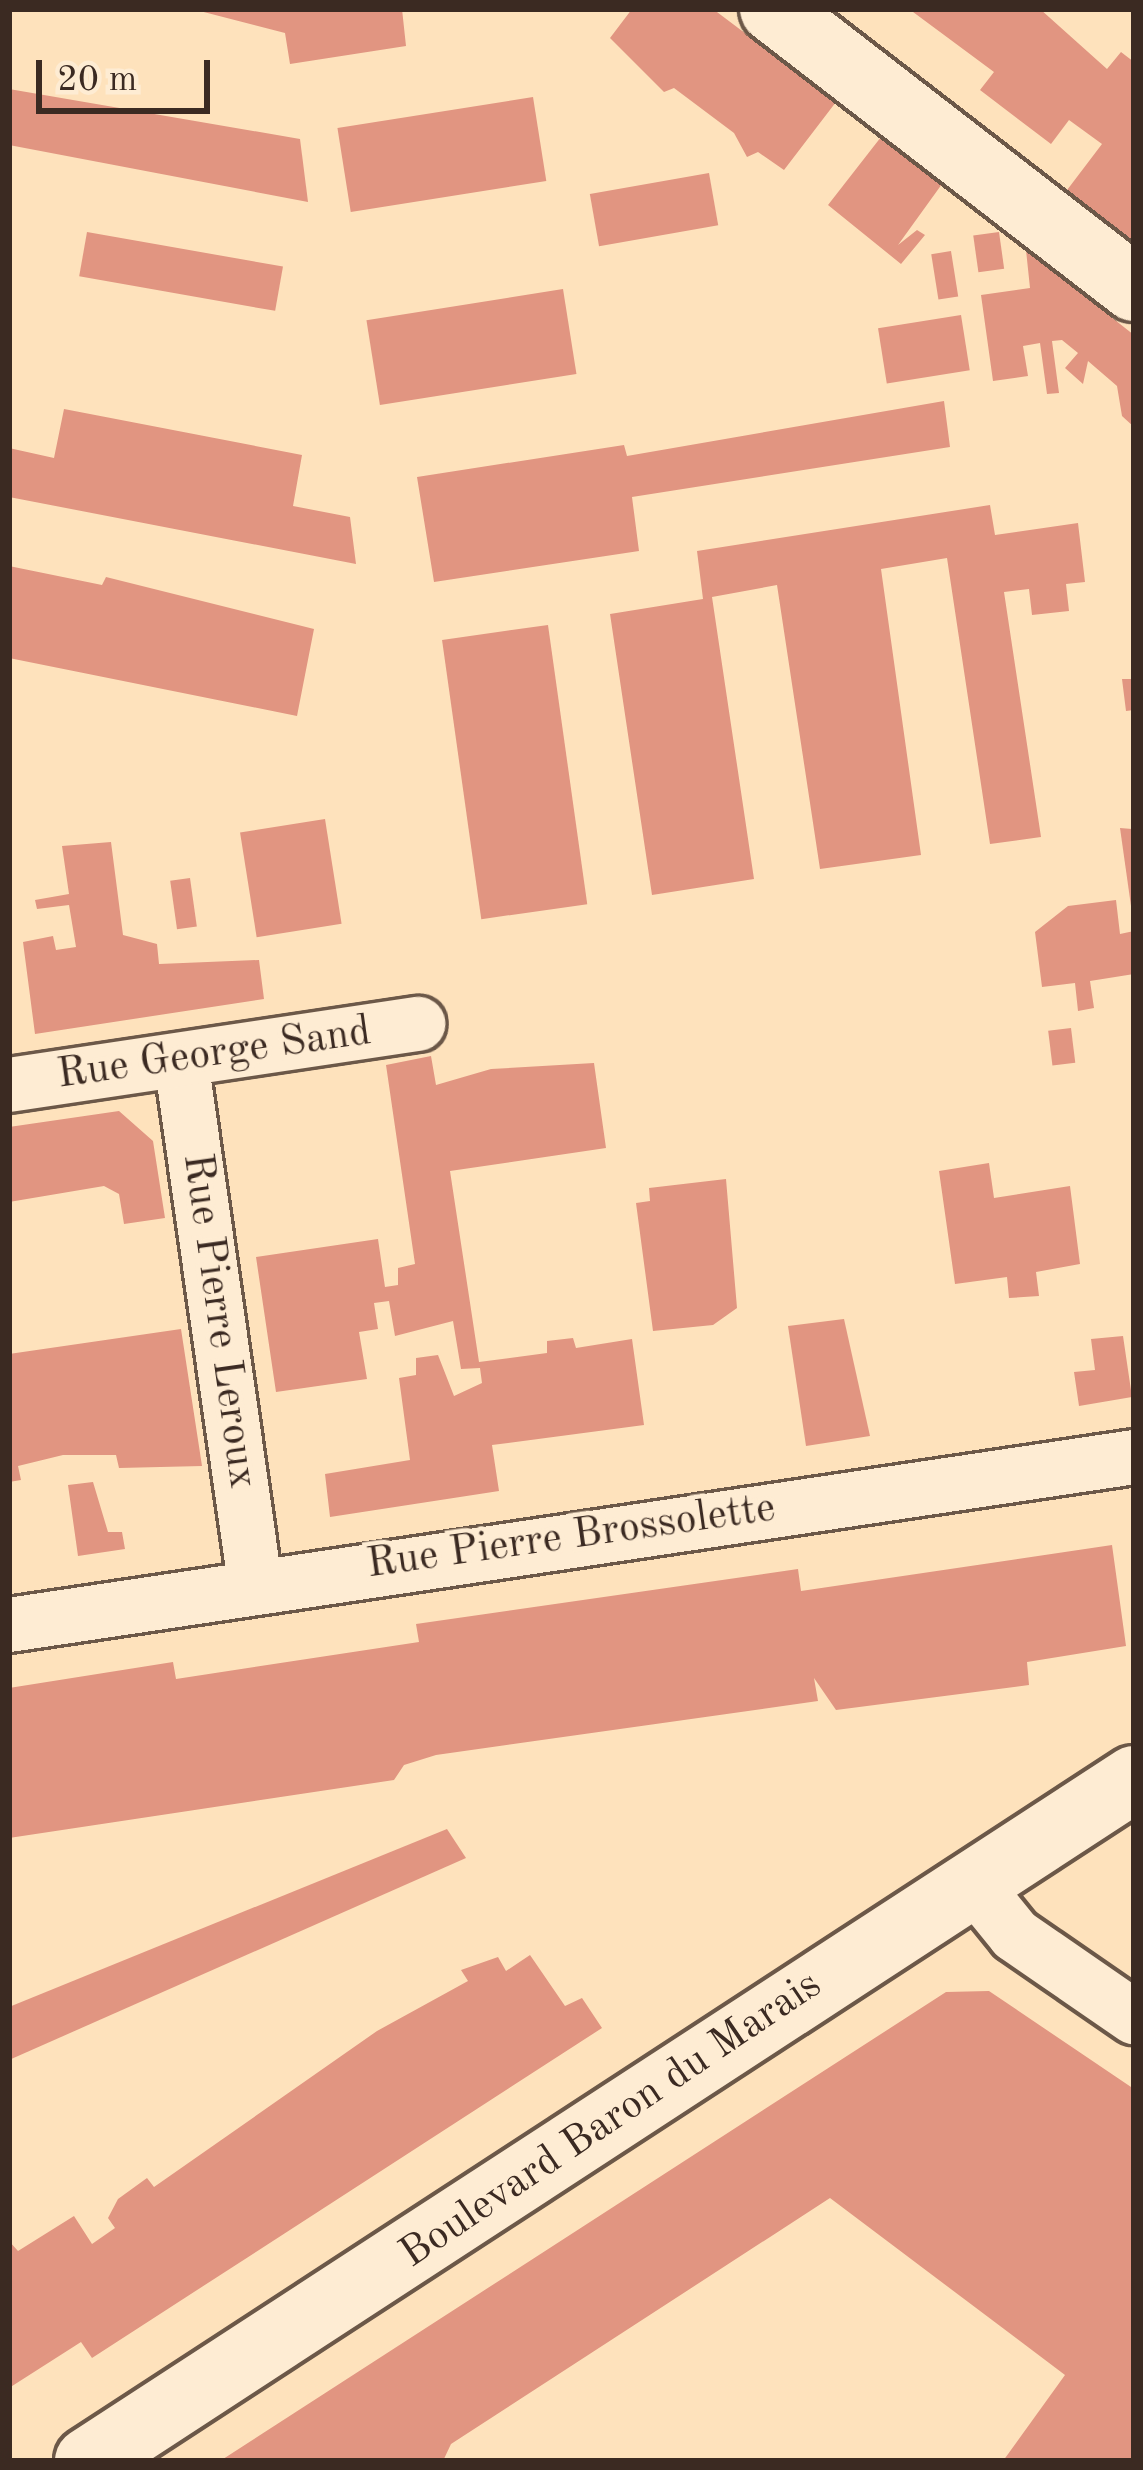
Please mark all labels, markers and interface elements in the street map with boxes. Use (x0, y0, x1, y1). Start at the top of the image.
scale bar (42, 36, 216, 110)
text: 20 m (57, 63, 137, 99)
street label: Rue George Sand (54, 1007, 374, 1101)
street label: Rue Pierre Leroux (171, 1150, 267, 1492)
street label: Rue Pierre Brossolette (363, 1483, 779, 1591)
street label: Boulevard Baron du Marais (391, 1960, 831, 2280)

